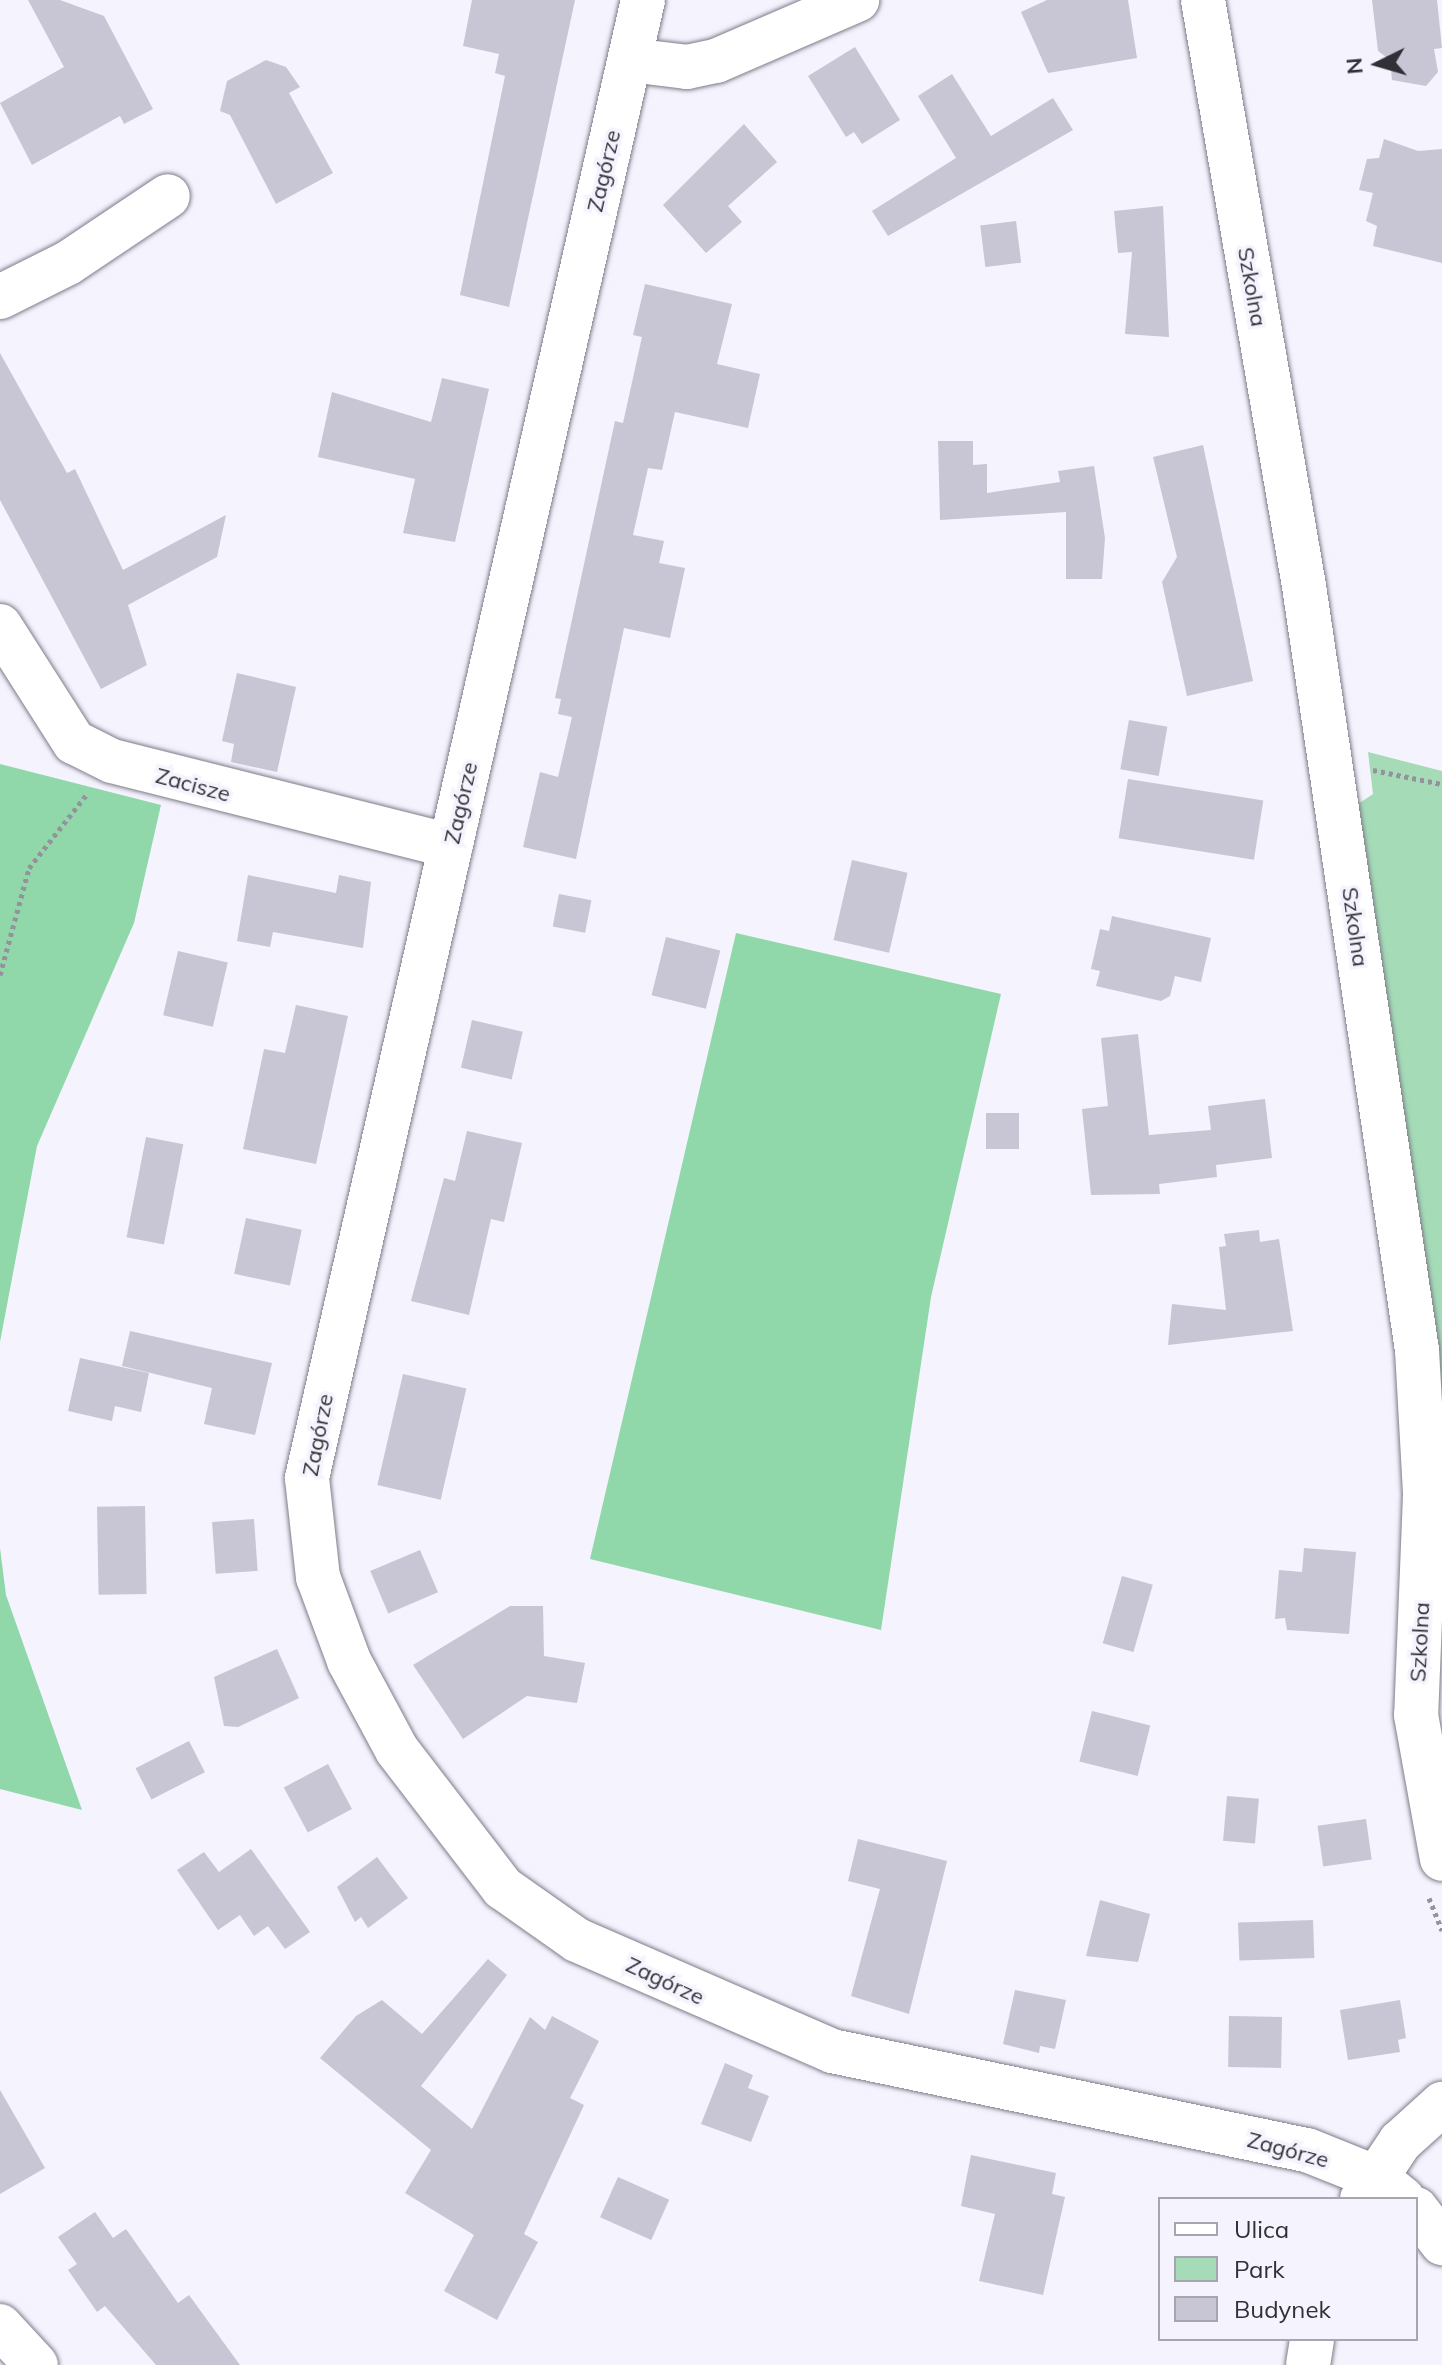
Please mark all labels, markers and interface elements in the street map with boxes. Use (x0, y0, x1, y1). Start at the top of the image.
north arrow (1338, 24, 1418, 104)
text: N (1339, 57, 1369, 76)
street label: Zagórze (582, 128, 626, 214)
street label: Szkolna (1232, 245, 1272, 329)
street label: Zagórze (439, 760, 483, 846)
street label: Zacisze (153, 762, 233, 808)
street label: Szkolna (1336, 886, 1374, 968)
street label: Zagórze (297, 1392, 339, 1478)
street label: Szkolna (1405, 1601, 1435, 1683)
street label: Zagórze (622, 1951, 708, 2011)
street label: Zagórze (1244, 2126, 1332, 2174)
legend (1158, 2197, 1418, 2341)
text: Ulica (1234, 2214, 1289, 2244)
text: Park (1234, 2254, 1285, 2284)
text: Budynek (1234, 2294, 1331, 2324)

